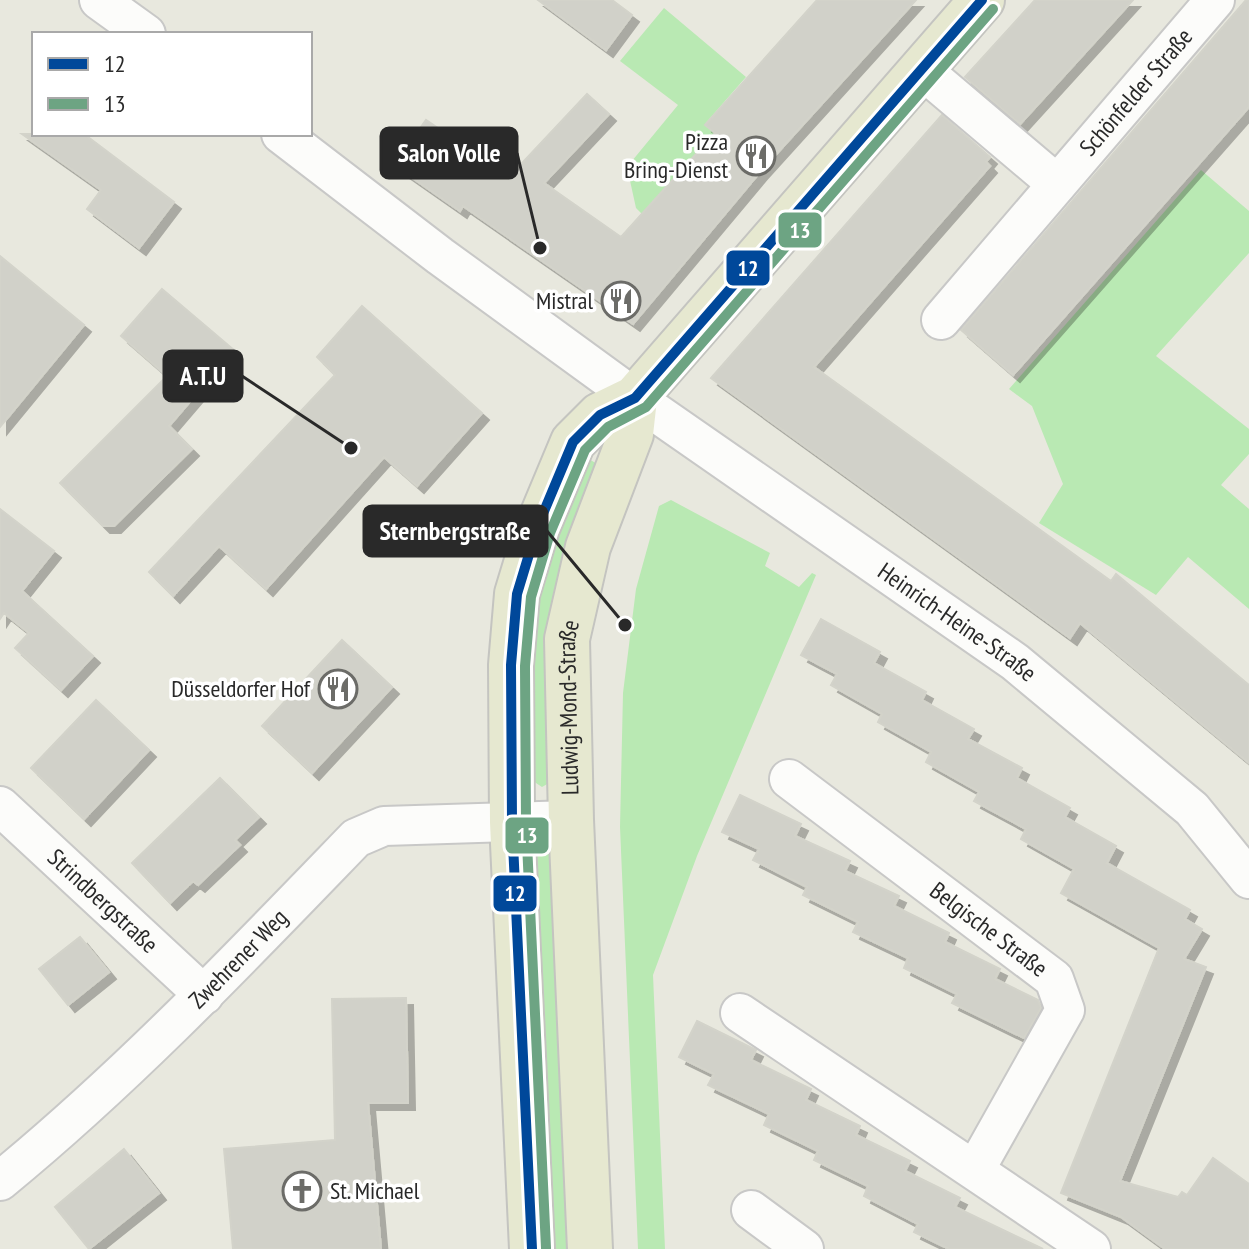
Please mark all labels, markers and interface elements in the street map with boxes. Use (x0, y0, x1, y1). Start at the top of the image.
street label: Schönfelder Straße (1072, 22, 1199, 162)
legend (32, 32, 312, 136)
text: 12 (104, 48, 126, 79)
text: 13 (104, 88, 126, 119)
place label: Pizza Bring-Dienst (624, 126, 728, 185)
callout: Salon Volle (381, 128, 517, 178)
restaurant icon: Pizza Bring-Dienst (735, 135, 777, 177)
text: Salon Volle (397, 136, 501, 169)
line badge: 13 (777, 211, 823, 249)
text: 13 (789, 216, 811, 244)
line badge: 12 (725, 249, 771, 287)
text: 12 (737, 254, 759, 282)
restaurant icon: Mistral (600, 280, 642, 322)
place label: Mistral (536, 285, 593, 316)
callout: A.T.U (164, 351, 242, 401)
text: A.T.U (179, 359, 226, 392)
callout: Sternbergstraße (364, 506, 547, 556)
text: Sternbergstraße (379, 514, 531, 547)
street label: Heinrich-Heine-Straße (872, 555, 1043, 688)
street label: Ludwig-Mond-Straße (551, 617, 586, 796)
restaurant icon: Düsseldorfer Hof (317, 668, 359, 710)
place label: Düsseldorfer Hof (171, 673, 311, 704)
line badge: 13 (504, 816, 550, 855)
text: 13 (516, 821, 538, 849)
street label: Strindbergstraße (41, 842, 165, 960)
line badge: 12 (492, 874, 538, 913)
street label: Belgische Straße (924, 875, 1054, 984)
text: 12 (504, 879, 526, 907)
street label: Zwehrener Weg (182, 902, 294, 1015)
church icon: St. Michael (281, 1170, 323, 1212)
place label: St. Michael (330, 1175, 420, 1206)

